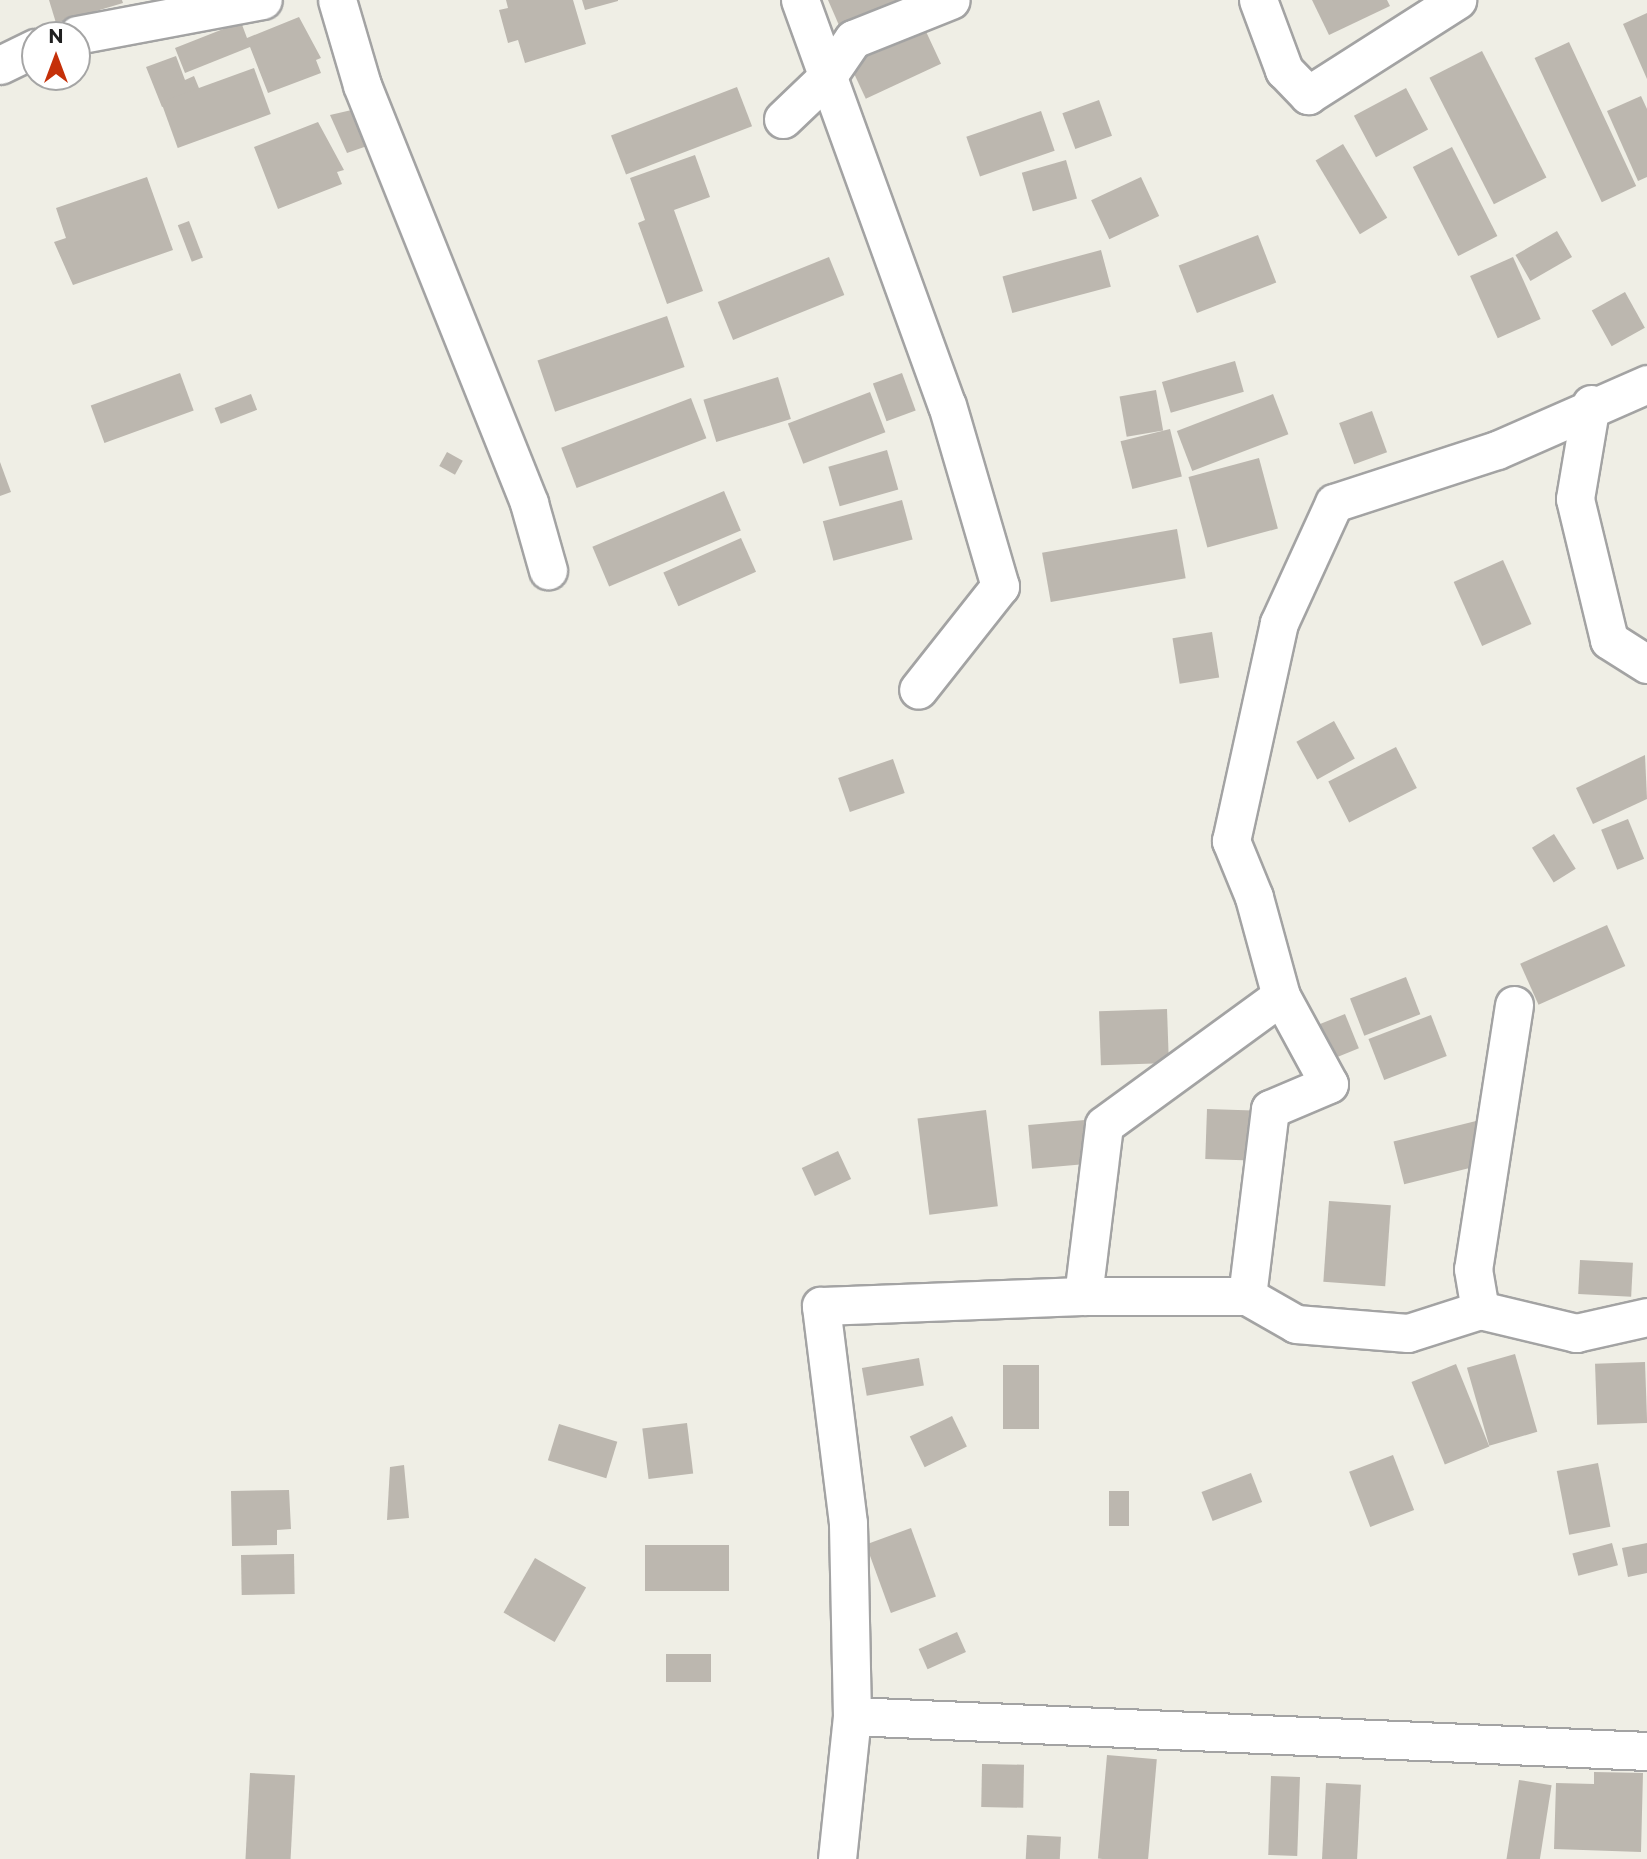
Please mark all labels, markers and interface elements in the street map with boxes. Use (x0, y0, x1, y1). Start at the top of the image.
north arrow (21, 21, 91, 91)
text: N (48, 25, 64, 48)

